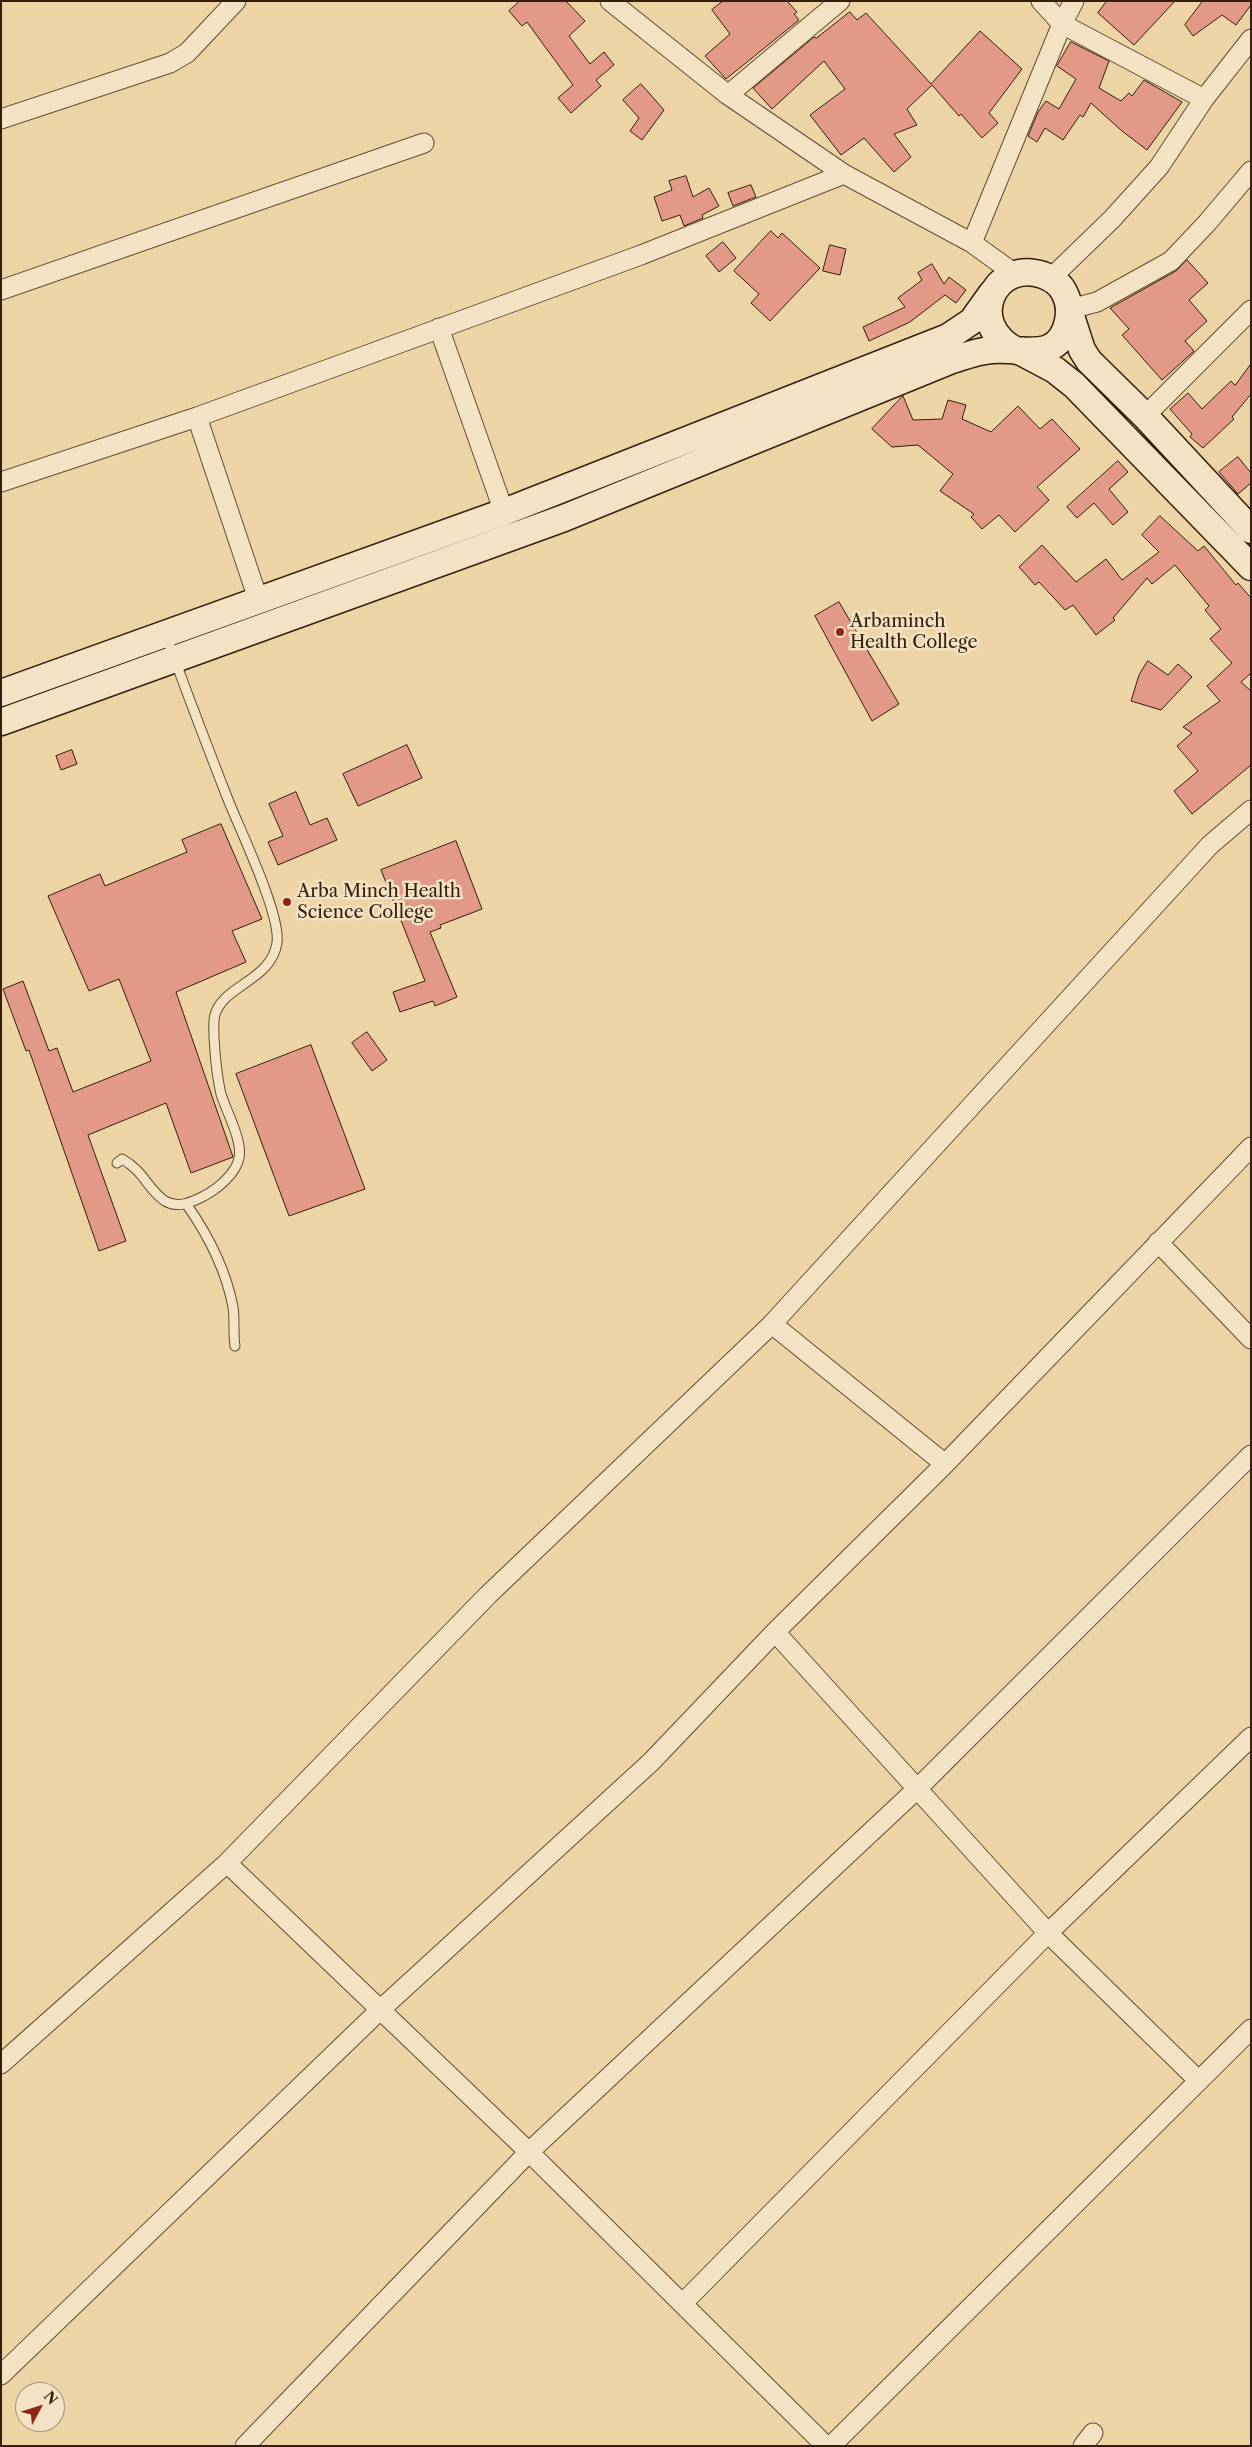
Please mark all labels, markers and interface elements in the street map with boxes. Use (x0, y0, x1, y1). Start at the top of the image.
place label: Arbaminch Health College (850, 611, 978, 654)
marker: Arbaminch Health College (834, 626, 846, 638)
place label: Arba Minch Health Science College (297, 881, 461, 924)
marker: Arba Minch Health Science College (281, 896, 293, 908)
north arrow (15, 2382, 65, 2432)
text: N (40, 2388, 62, 2408)

